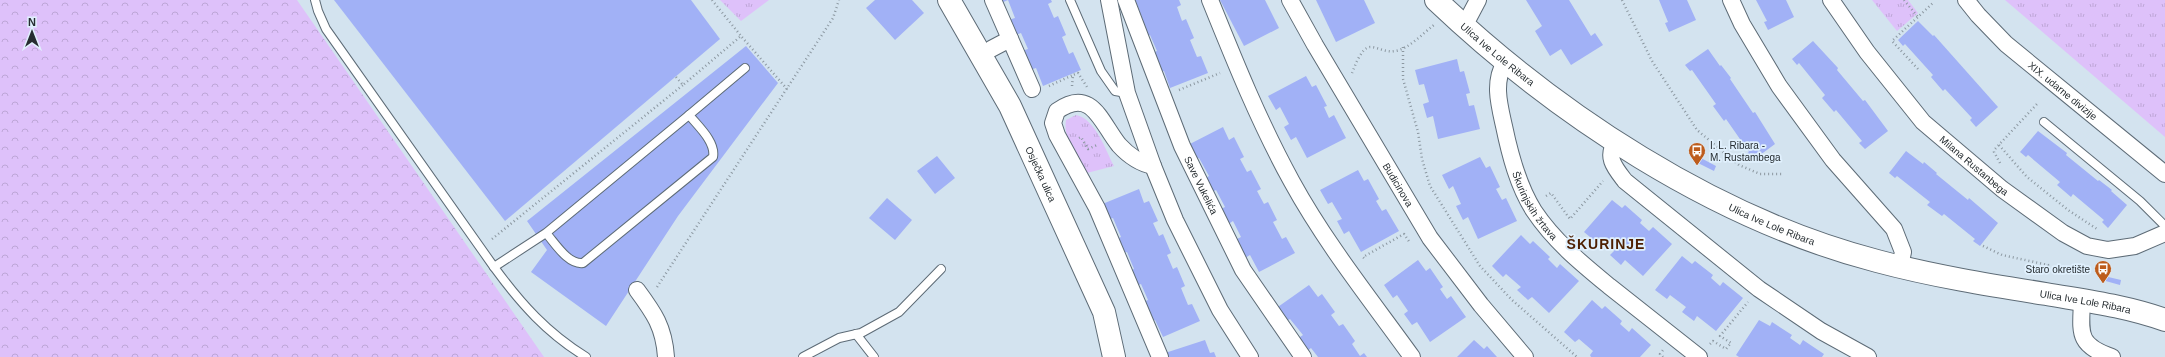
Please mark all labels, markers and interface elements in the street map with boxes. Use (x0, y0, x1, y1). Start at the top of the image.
north arrow (12, 12, 52, 52)
text: N (28, 16, 36, 28)
street label: Ulica Ive Lole Ribara (1458, 21, 1537, 88)
street label: XIX. udarne divizije (2026, 60, 2100, 123)
street label: Milana Rustanbega (1937, 134, 2011, 198)
place label: I. L. Ribara - M. Rustambega (1710, 140, 1781, 163)
bus stop icon: I. L. Ribara - M. Rustambega (1687, 141, 1707, 166)
street label: Osječka ulica (1023, 145, 1058, 204)
street label: Save Vukelića (1182, 155, 1220, 216)
street label: Budicinova (1381, 161, 1415, 209)
street label: Škurinjskih žrtava (1510, 170, 1560, 243)
street label: Ulica Ive Lole Ribara (1727, 201, 1817, 248)
district label: ŠKURINJE (1567, 235, 1645, 252)
bus stop icon: Staro okretište (2093, 259, 2113, 284)
place label: Staro okretište (2026, 264, 2090, 275)
street label: Ulica Ive Lole Ribara (2039, 288, 2132, 316)

